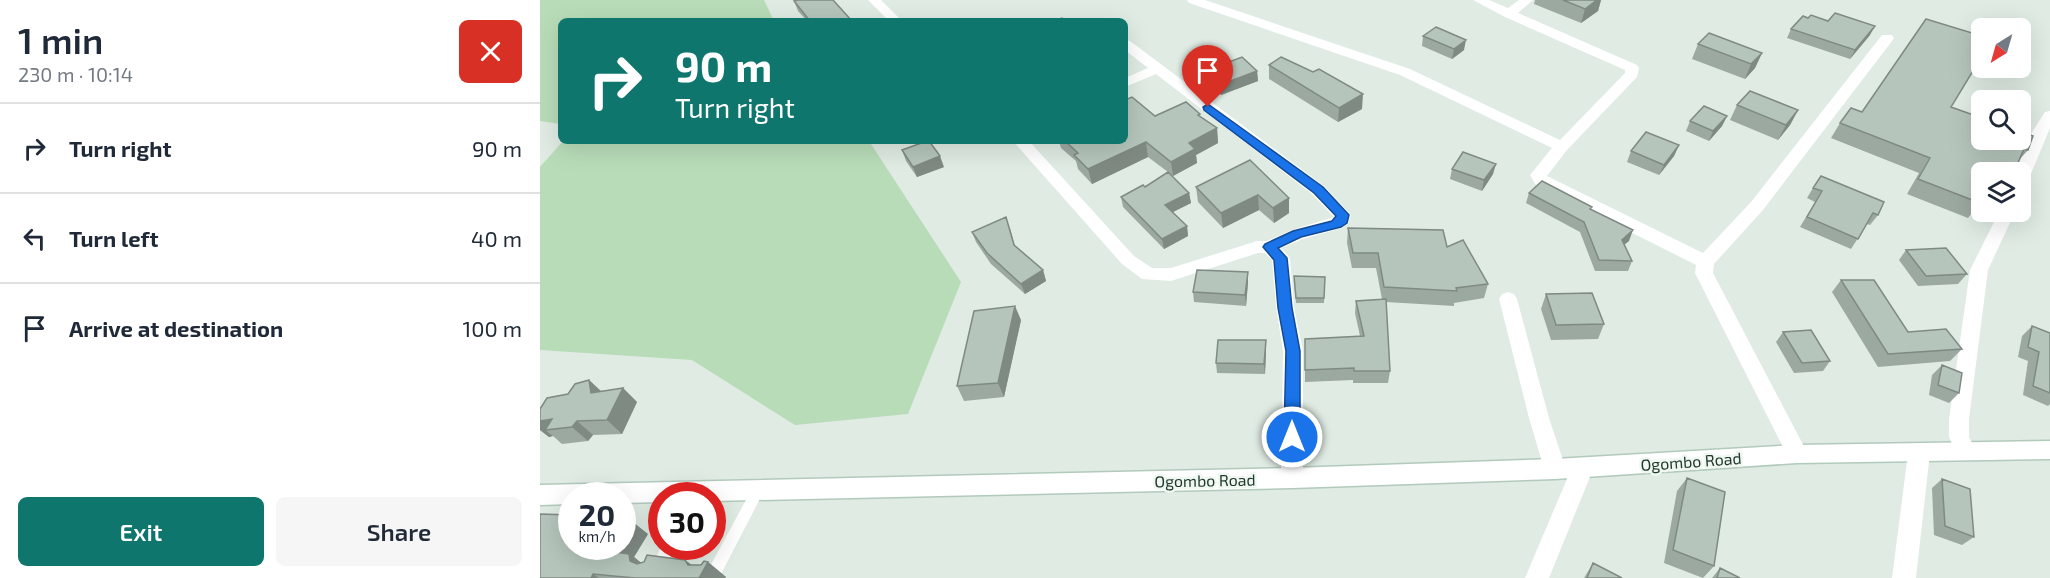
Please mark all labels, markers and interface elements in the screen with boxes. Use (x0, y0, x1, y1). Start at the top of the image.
text: 1 min (18, 18, 103, 61)
north arrow (1971, 18, 2031, 78)
map controls (1971, 18, 2031, 222)
button: close (459, 20, 522, 83)
text: 90 m (675, 40, 772, 90)
icon: right (576, 42, 654, 120)
pin (1182, 45, 1233, 107)
icon: arrive (1191, 54, 1224, 87)
text: 230 m · 10:14 (18, 62, 133, 86)
button: search (1971, 90, 2031, 150)
text: Turn right (675, 91, 795, 123)
icon: right (18, 132, 51, 165)
text: Turn right (69, 135, 171, 161)
text: 90 m (472, 135, 522, 161)
button: layers (1971, 162, 2031, 222)
icon: left (18, 222, 51, 255)
text: Turn left (69, 225, 158, 251)
text: 40 m (471, 225, 522, 251)
icon: arrive (18, 312, 51, 345)
text: Arrive at destination (69, 315, 283, 341)
text: 100 m (463, 315, 522, 341)
position arrow (1260, 405, 1324, 469)
street label: Ogombo Road (1640, 448, 1742, 474)
street label: Ogombo Road (1154, 470, 1256, 490)
speed limit sign: 30 (648, 482, 726, 560)
text: 20 (579, 496, 615, 532)
button: Exit (18, 497, 264, 566)
button: Share (276, 497, 522, 566)
text: km/h (578, 527, 616, 545)

